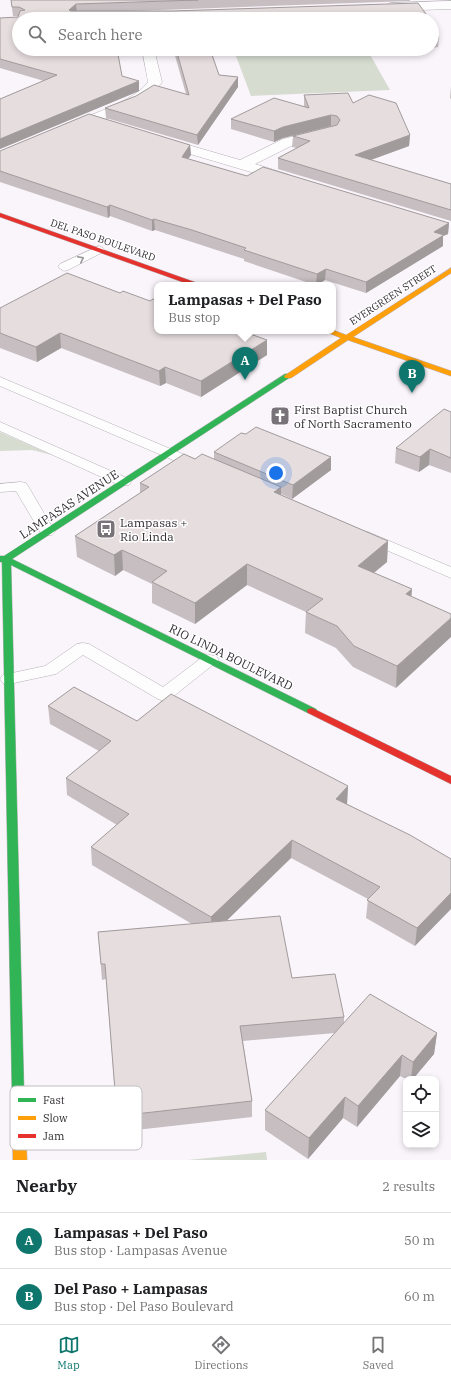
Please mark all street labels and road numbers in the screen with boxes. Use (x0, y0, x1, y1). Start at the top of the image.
street label: DEL PASO BOULEVARD (49, 216, 157, 264)
street label: EVERGREEN STREET (347, 262, 439, 328)
street label: LAMPASAS AVENUE (17, 466, 121, 542)
street label: RIO LINDA BOULEVARD (167, 621, 295, 693)

